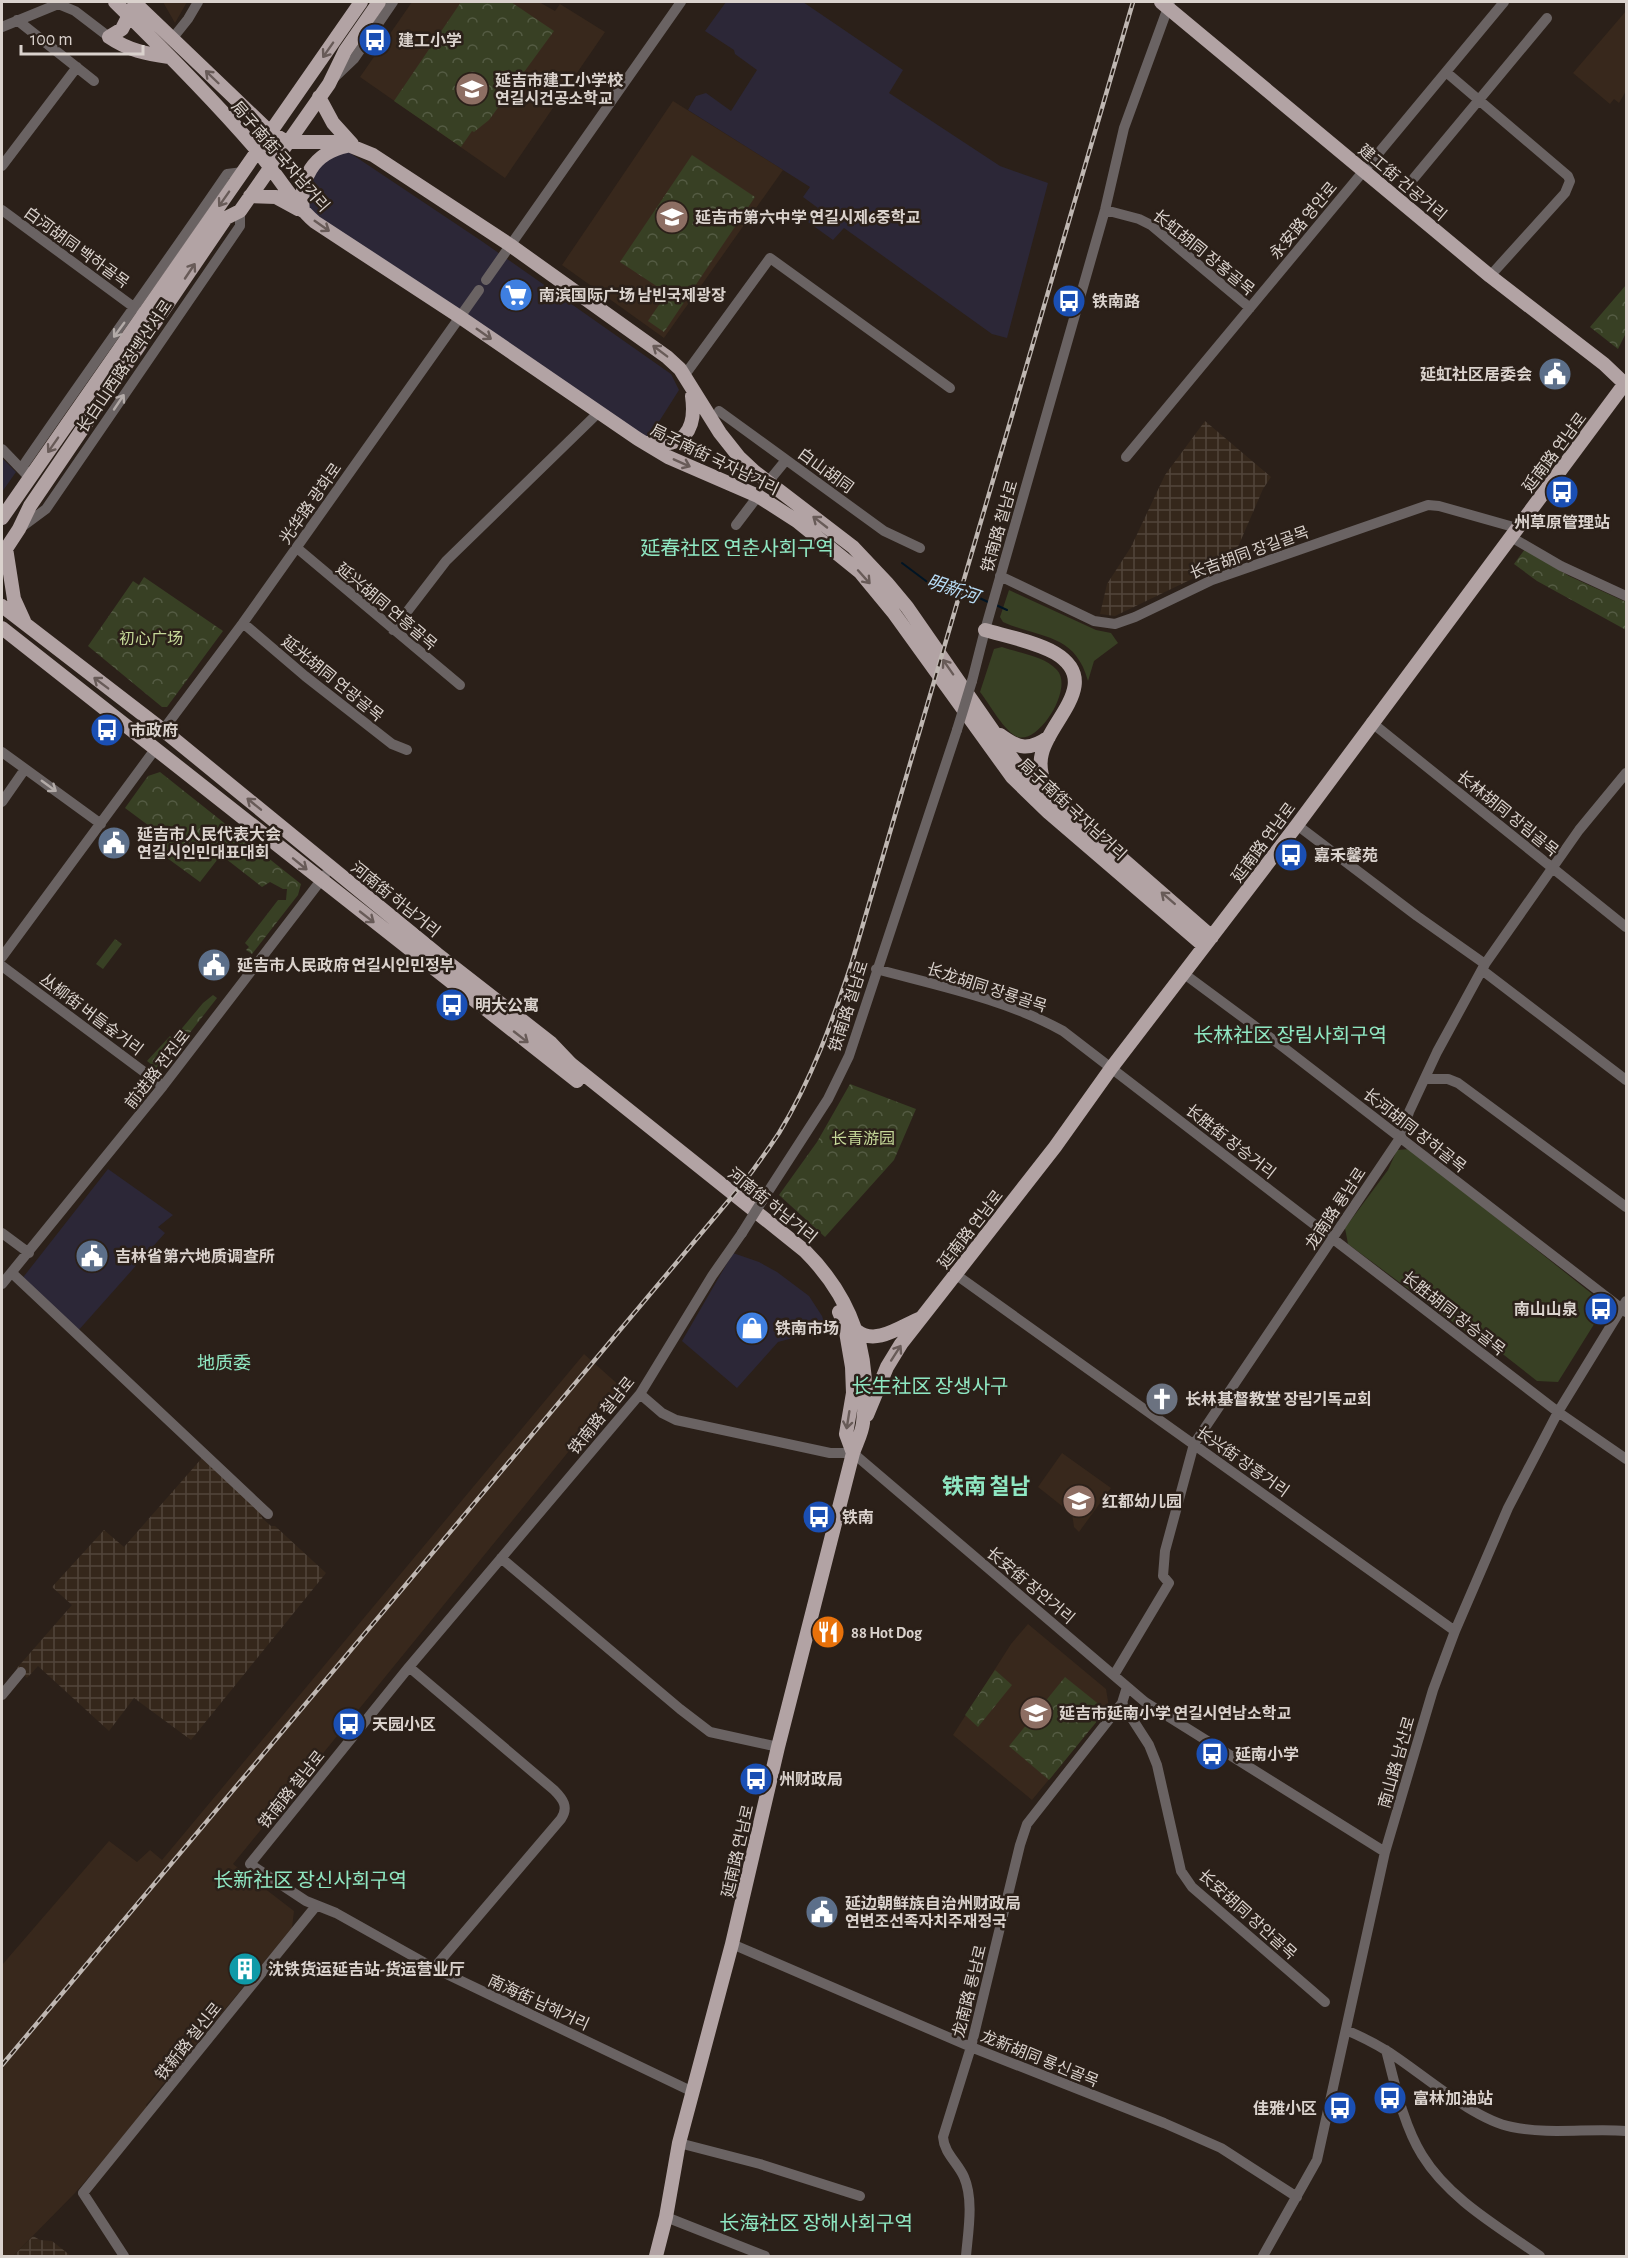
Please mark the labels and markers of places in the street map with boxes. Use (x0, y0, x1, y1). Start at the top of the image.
bus stop icon: 建工小学 (357, 22, 393, 58)
place label: 建工小学 (398, 32, 462, 49)
school or university icon: 延吉市建工小学校 연길시건공소학교 (454, 71, 490, 107)
place label: 延吉市建工小学校 연길시건공소학교 (495, 71, 624, 107)
school or university icon: 延吉市第六中学 연길시제6중학교 (654, 199, 690, 235)
place label: 延吉市第六中学 연길시제6중학교 (695, 208, 920, 226)
supermarket icon: 南滨国际广场 남빈국제광장 (498, 277, 534, 313)
bus stop icon: 铁南路 (1051, 283, 1087, 319)
place label: 南滨国际广场 남빈국제광장 (539, 287, 726, 304)
place label: 铁南路 (1092, 293, 1140, 310)
public building icon: 延虹社区居委会 (1537, 356, 1573, 392)
place label: 延虹社区居委会 (1420, 365, 1532, 383)
bus stop icon: 州草原管理站 (1544, 474, 1580, 510)
place label: 州草原管理站 (1514, 513, 1610, 531)
bus stop icon: 市政府 (89, 712, 125, 748)
place label: 市政府 (130, 722, 178, 739)
public building icon: 延吉市人民代表大会 연길시인민대표대회 (96, 825, 132, 861)
place label: 延吉市人民代表大会 연길시인민대표대회 (137, 825, 281, 861)
bus stop icon: 嘉禾馨苑 (1273, 837, 1309, 873)
place label: 嘉禾馨苑 (1314, 847, 1378, 864)
public building icon: 延吉市人民政府 연길시인민정부 (196, 947, 232, 983)
place label: 延吉市人民政府 연길시인민정부 (237, 957, 454, 974)
bus stop icon: 明大公寓 (434, 987, 470, 1023)
place label: 明大公寓 (475, 997, 539, 1014)
public building icon: 吉林省第六地质调查所 (74, 1238, 110, 1274)
place label: 吉林省第六地质调查所 (115, 1247, 275, 1265)
bus stop icon: 南山山泉 (1583, 1291, 1619, 1327)
place label: 南山山泉 (1514, 1301, 1578, 1318)
shop icon: 铁南市场 (734, 1310, 770, 1346)
place label: 铁南市场 (775, 1320, 839, 1337)
church icon: 长林基督教堂 장림기독교회 (1144, 1381, 1180, 1417)
place label: 长林基督教堂 장림기독교회 (1185, 1391, 1372, 1408)
school or university icon: 红都幼儿园 (1061, 1483, 1097, 1519)
place label: 红都幼儿园 (1102, 1492, 1182, 1510)
bus stop icon: 铁南 (801, 1499, 837, 1535)
place label: 铁南 (842, 1509, 874, 1526)
restaurant icon: 88 Hot Dog (810, 1614, 846, 1650)
place label: 88 Hot Dog (851, 1625, 923, 1641)
school or university icon: 延吉市延南小学 연길시연남소학교 (1018, 1695, 1054, 1731)
place label: 延吉市延南小学 연길시연남소학교 (1059, 1704, 1291, 1722)
bus stop icon: 天园小区 (331, 1706, 367, 1742)
place label: 天园小区 (372, 1716, 436, 1733)
bus stop icon: 延南小学 (1194, 1736, 1230, 1772)
place label: 延南小学 (1235, 1746, 1299, 1763)
bus stop icon: 州财政局 (738, 1761, 774, 1797)
place label: 州财政局 (779, 1770, 843, 1788)
public building icon: 延边朝鲜族自治州财政局 연변조선족자치주재정국 (804, 1894, 840, 1930)
place label: 延边朝鲜族自治州财政局 연변조선족자치주재정국 (845, 1894, 1021, 1930)
building icon: 沈铁货运延吉站-货运营业厅 (227, 1951, 263, 1987)
place label: 沈铁货运延吉站-货运营业厅 (268, 1960, 465, 1978)
bus stop icon: 富林加油站 (1372, 2080, 1408, 2116)
bus stop icon: 佳雅小区 (1322, 2090, 1358, 2126)
place label: 富林加油站 (1413, 2090, 1493, 2107)
place label: 佳雅小区 (1253, 2100, 1317, 2117)

